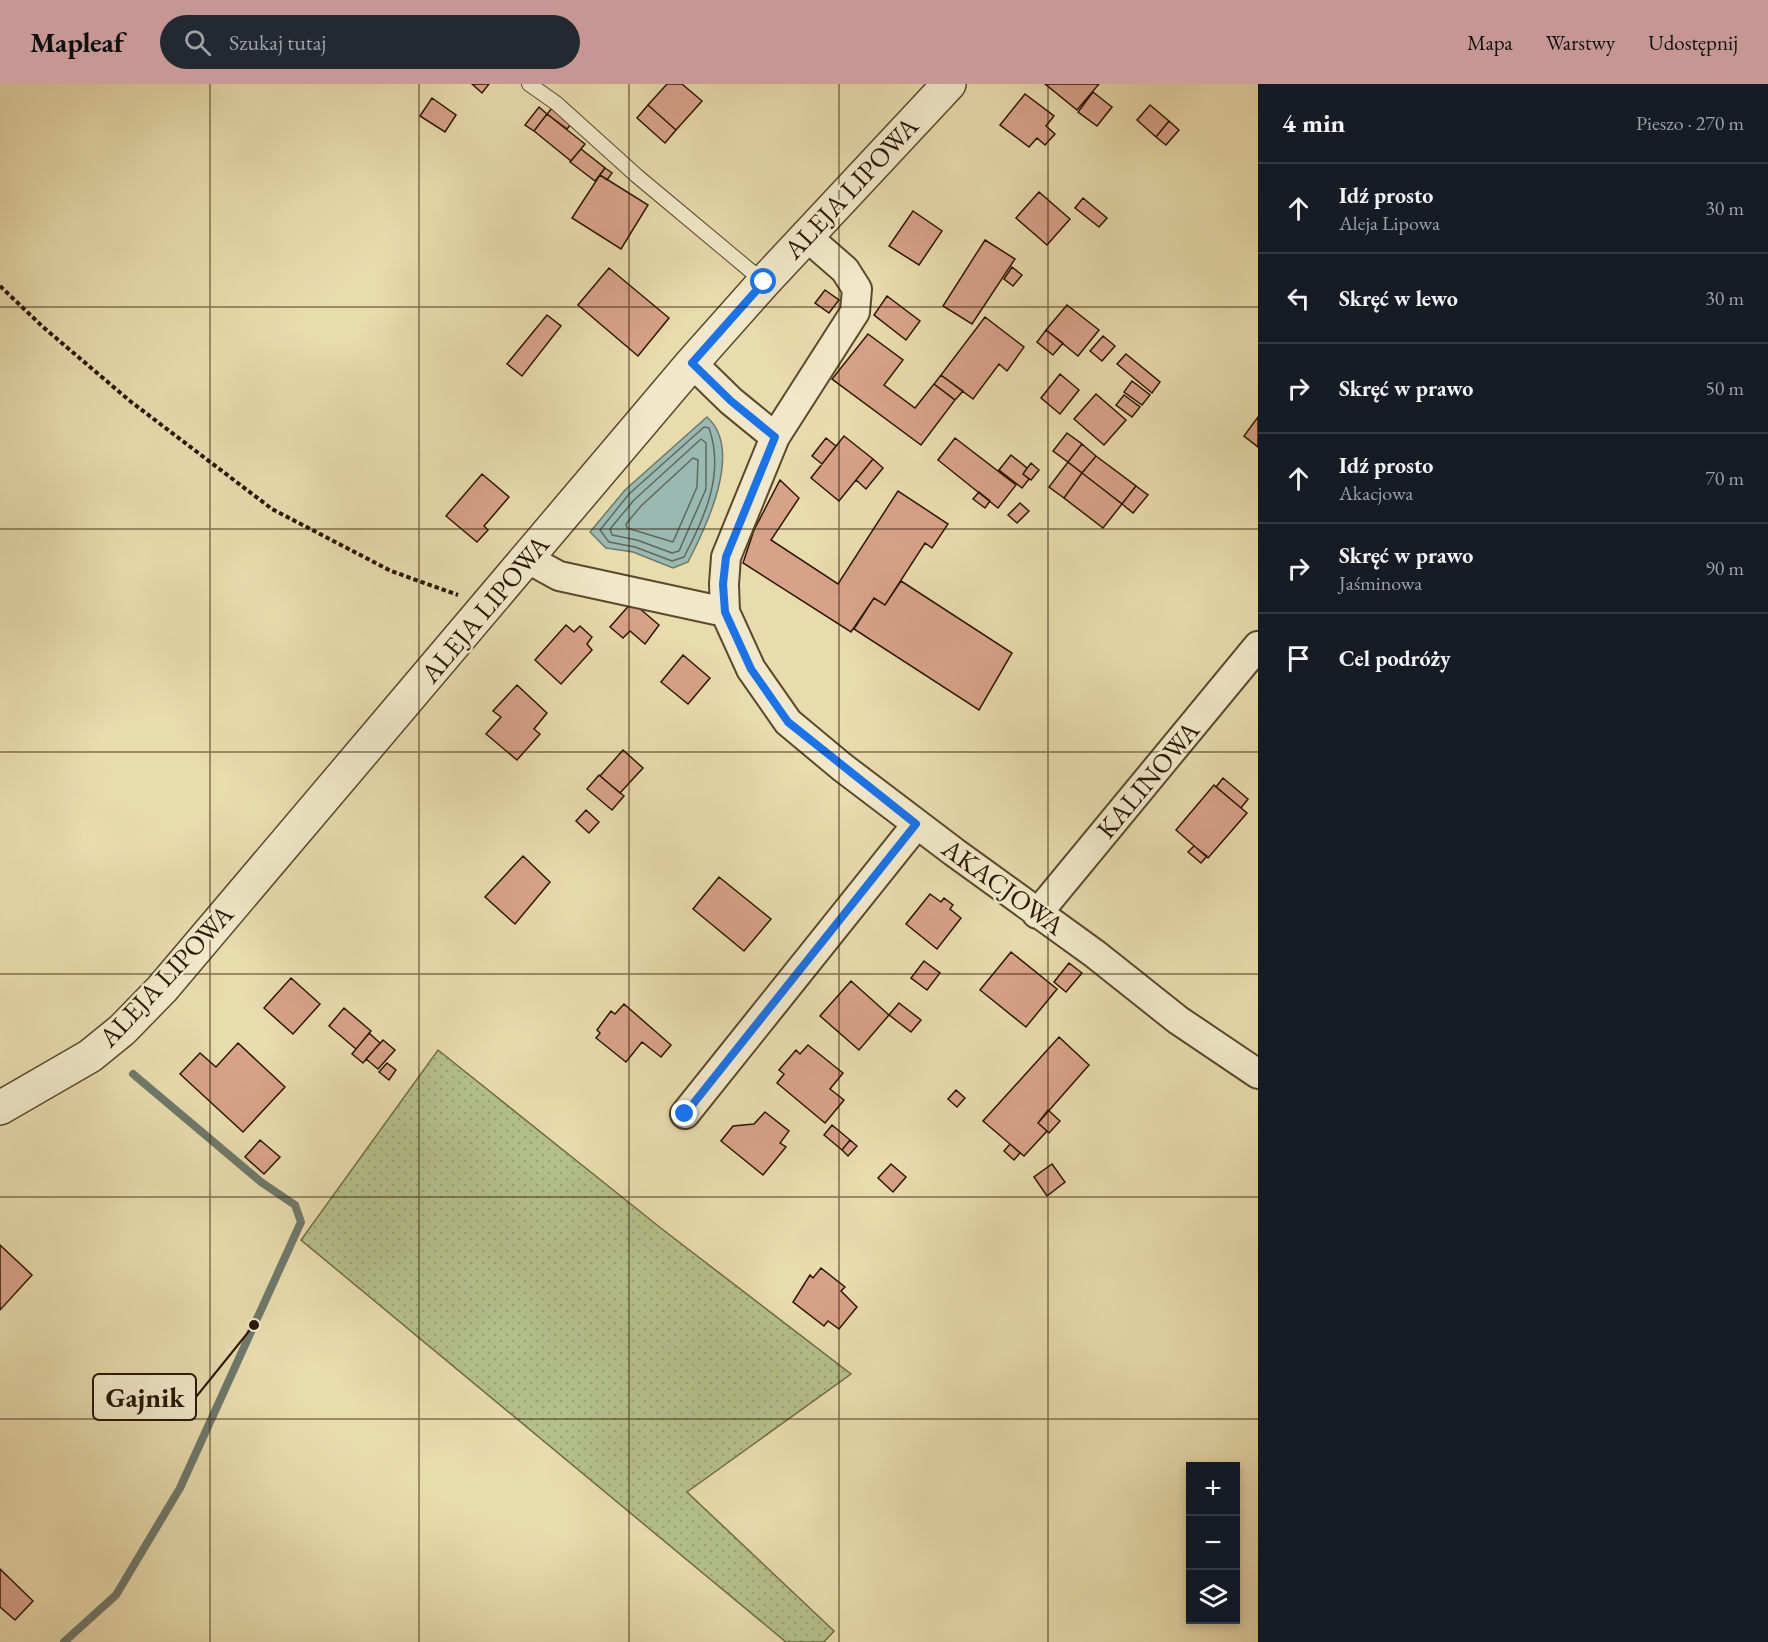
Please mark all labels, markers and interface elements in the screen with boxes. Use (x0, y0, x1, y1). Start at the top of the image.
search box (160, 15, 580, 69)
text: Mapleaf (30, 24, 124, 60)
icon: search (181, 26, 214, 59)
text: Szukaj tutaj (229, 28, 326, 57)
text: Mapa (1467, 29, 1513, 56)
text: Warstwy (1546, 29, 1615, 56)
text: Udostępnij (1648, 29, 1738, 56)
text: 4 min (1282, 106, 1345, 140)
street label: ALEJA LIPOWA (775, 109, 926, 267)
text: Pieszo · 270 m (1636, 110, 1744, 136)
text: Idź prosto (1339, 181, 1433, 210)
icon: ahead (1282, 192, 1315, 225)
text: 30 m (1705, 195, 1744, 221)
text: Aleja Lipowa (1339, 210, 1440, 236)
route start (750, 268, 776, 294)
icon: left (1282, 282, 1315, 315)
text: Skręć w lewo (1339, 284, 1458, 313)
text: 30 m (1705, 285, 1744, 311)
icon: right (1282, 372, 1315, 405)
text: Skręć w prawo (1339, 374, 1473, 403)
text: 50 m (1705, 375, 1744, 401)
text: Idź prosto (1339, 451, 1433, 480)
icon: ahead (1282, 462, 1315, 495)
text: 70 m (1705, 465, 1744, 491)
text: Akacjowa (1339, 480, 1413, 506)
street label: ALEJA LIPOWA (412, 527, 557, 691)
text: Skręć w prawo (1339, 541, 1473, 570)
icon: right (1282, 552, 1315, 585)
text: 90 m (1705, 555, 1744, 581)
text: Jaśminowa (1339, 570, 1422, 596)
icon: arrive (1282, 642, 1315, 675)
text: Cel podróży (1339, 644, 1451, 673)
street label: KALINOWA (1088, 713, 1207, 846)
street label: AKACJOWA (934, 830, 1072, 943)
street label: ALEJA LIPOWA (90, 897, 241, 1055)
route end (671, 1100, 697, 1126)
callout: Gajnik (93, 1374, 196, 1420)
text: Gajnik (105, 1379, 185, 1415)
map controls (1186, 1462, 1240, 1624)
button: + (1186, 1462, 1240, 1516)
button: − (1186, 1516, 1240, 1570)
button: layers (1186, 1570, 1240, 1624)

